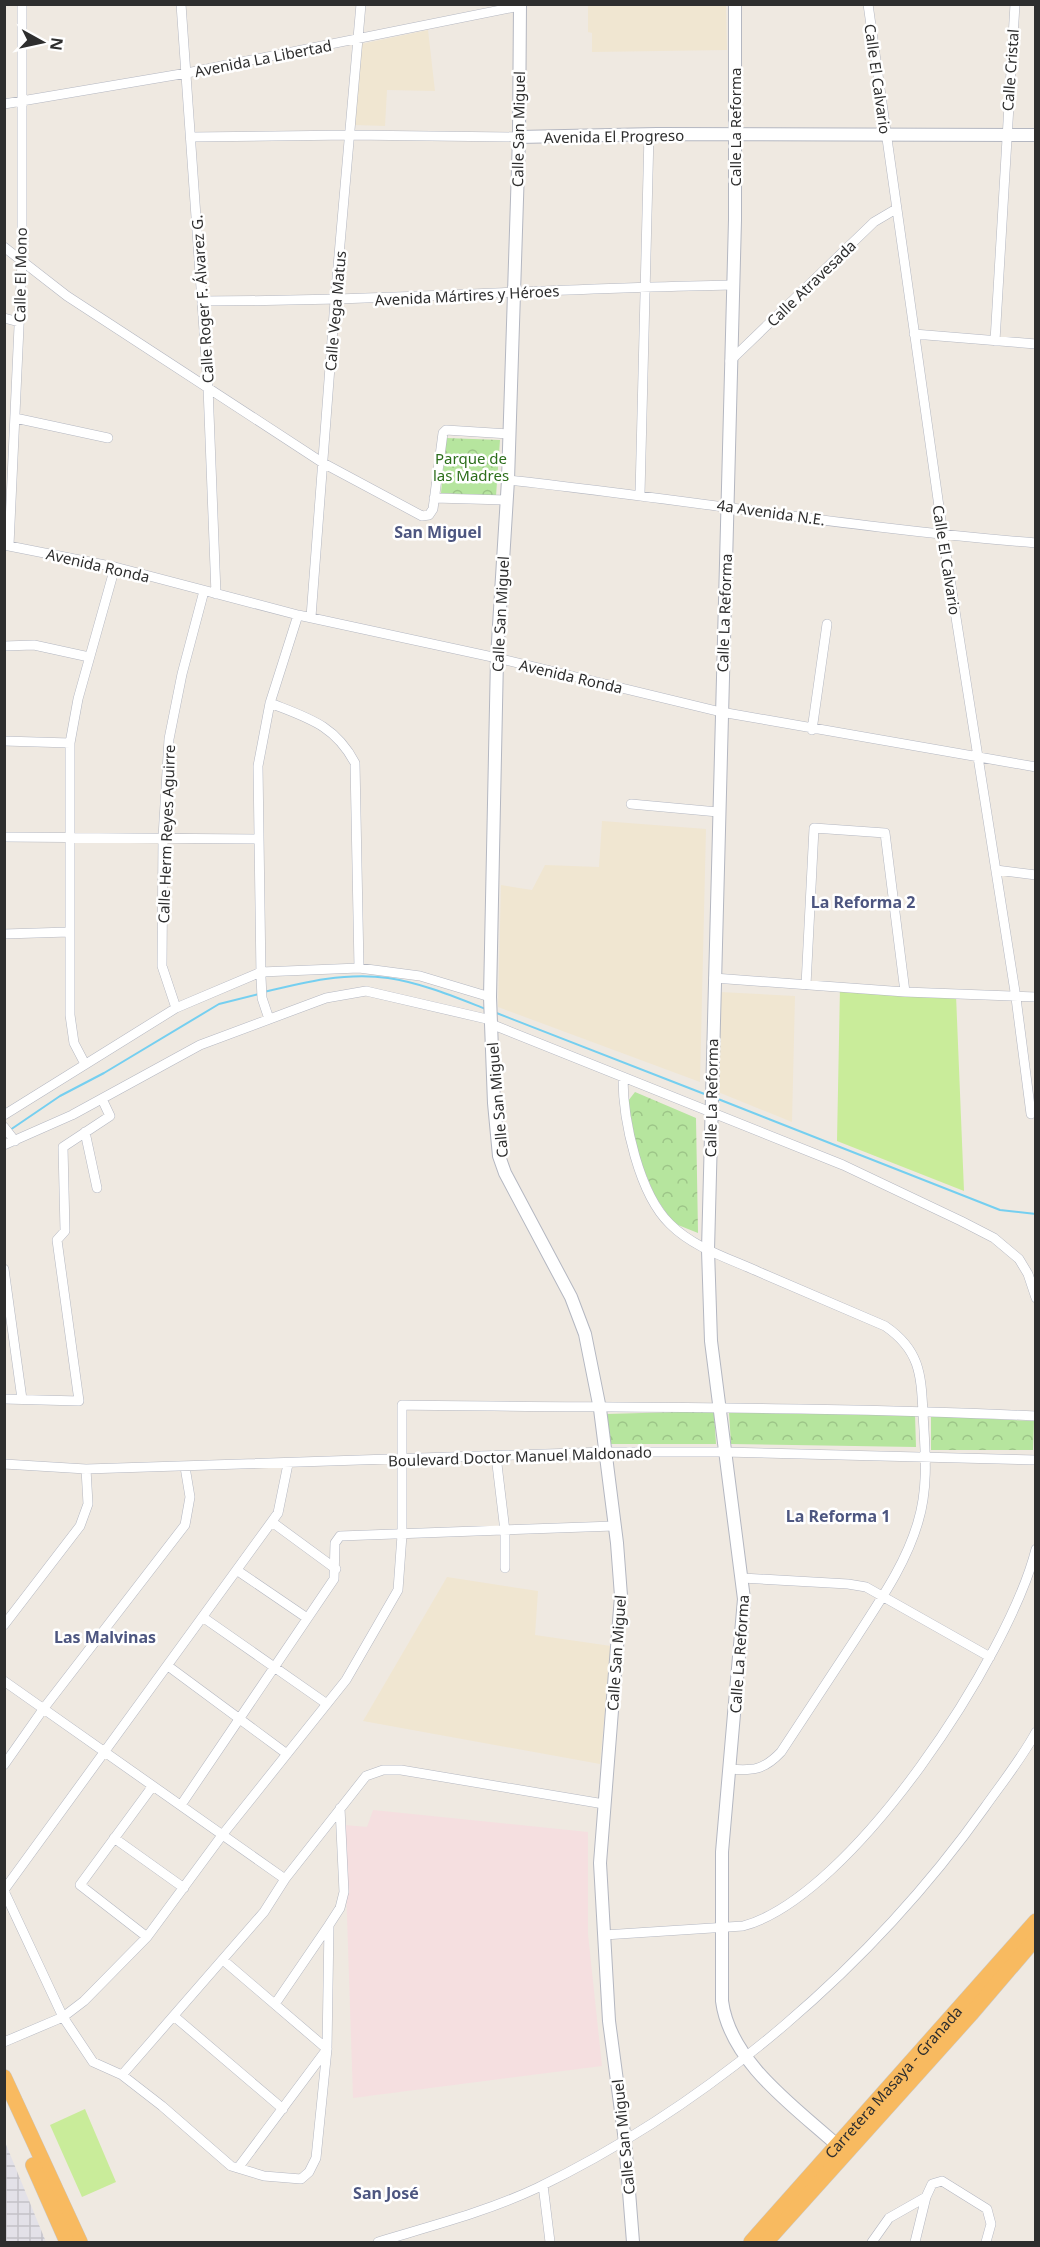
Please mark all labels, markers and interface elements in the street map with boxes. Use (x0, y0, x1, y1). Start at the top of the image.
north arrow (12, 12, 72, 72)
street label: Calle El Calvario (860, 23, 896, 135)
street label: Calle Cristal (997, 28, 1023, 112)
street label: Avenida La Libertad (193, 35, 333, 81)
text: N (45, 36, 69, 52)
street label: Calle La Reforma (725, 68, 745, 186)
street label: Calle San Miguel (507, 71, 529, 187)
street label: Avenida El Progreso (544, 125, 684, 147)
street label: Calle Roger F. Álvarez G. (186, 214, 218, 384)
street label: Calle El Mono (9, 227, 31, 323)
street label: Calle Atravesada (762, 235, 860, 331)
street label: Calle Vega Matus (320, 250, 350, 372)
street label: Avenida Mártires y Héroes (374, 280, 560, 310)
park label: Parque de las Madres (433, 448, 509, 485)
street label: 4a Avenida N.E. (716, 495, 826, 529)
street label: Calle El Calvario (928, 504, 966, 616)
district label: San Miguel (394, 521, 482, 543)
street label: Avenida Ronda (44, 543, 152, 587)
street label: Calle La Reforma (712, 553, 736, 673)
street label: Calle San Miguel (487, 555, 513, 673)
street label: Avenida Ronda (517, 654, 625, 698)
street label: Calle Herm Reyes Aguirre (153, 744, 179, 924)
district label: La Reforma 2 (811, 891, 915, 913)
street label: Calle La Reforma (700, 1038, 722, 1158)
street label: Calle San Miguel (482, 1041, 512, 1159)
street label: Boulevard Doctor Manuel Maldonado (388, 1441, 652, 1471)
district label: La Reforma 1 (786, 1505, 890, 1527)
street label: Calle San Miguel (602, 1594, 630, 1712)
street label: Calle La Reforma (725, 1594, 753, 1714)
district label: Las Malvinas (54, 1626, 156, 1648)
street label: Carretera Masaya - Granada (820, 2001, 966, 2162)
street label: Calle San Miguel (607, 2078, 639, 2196)
district label: San José (353, 2182, 419, 2204)

